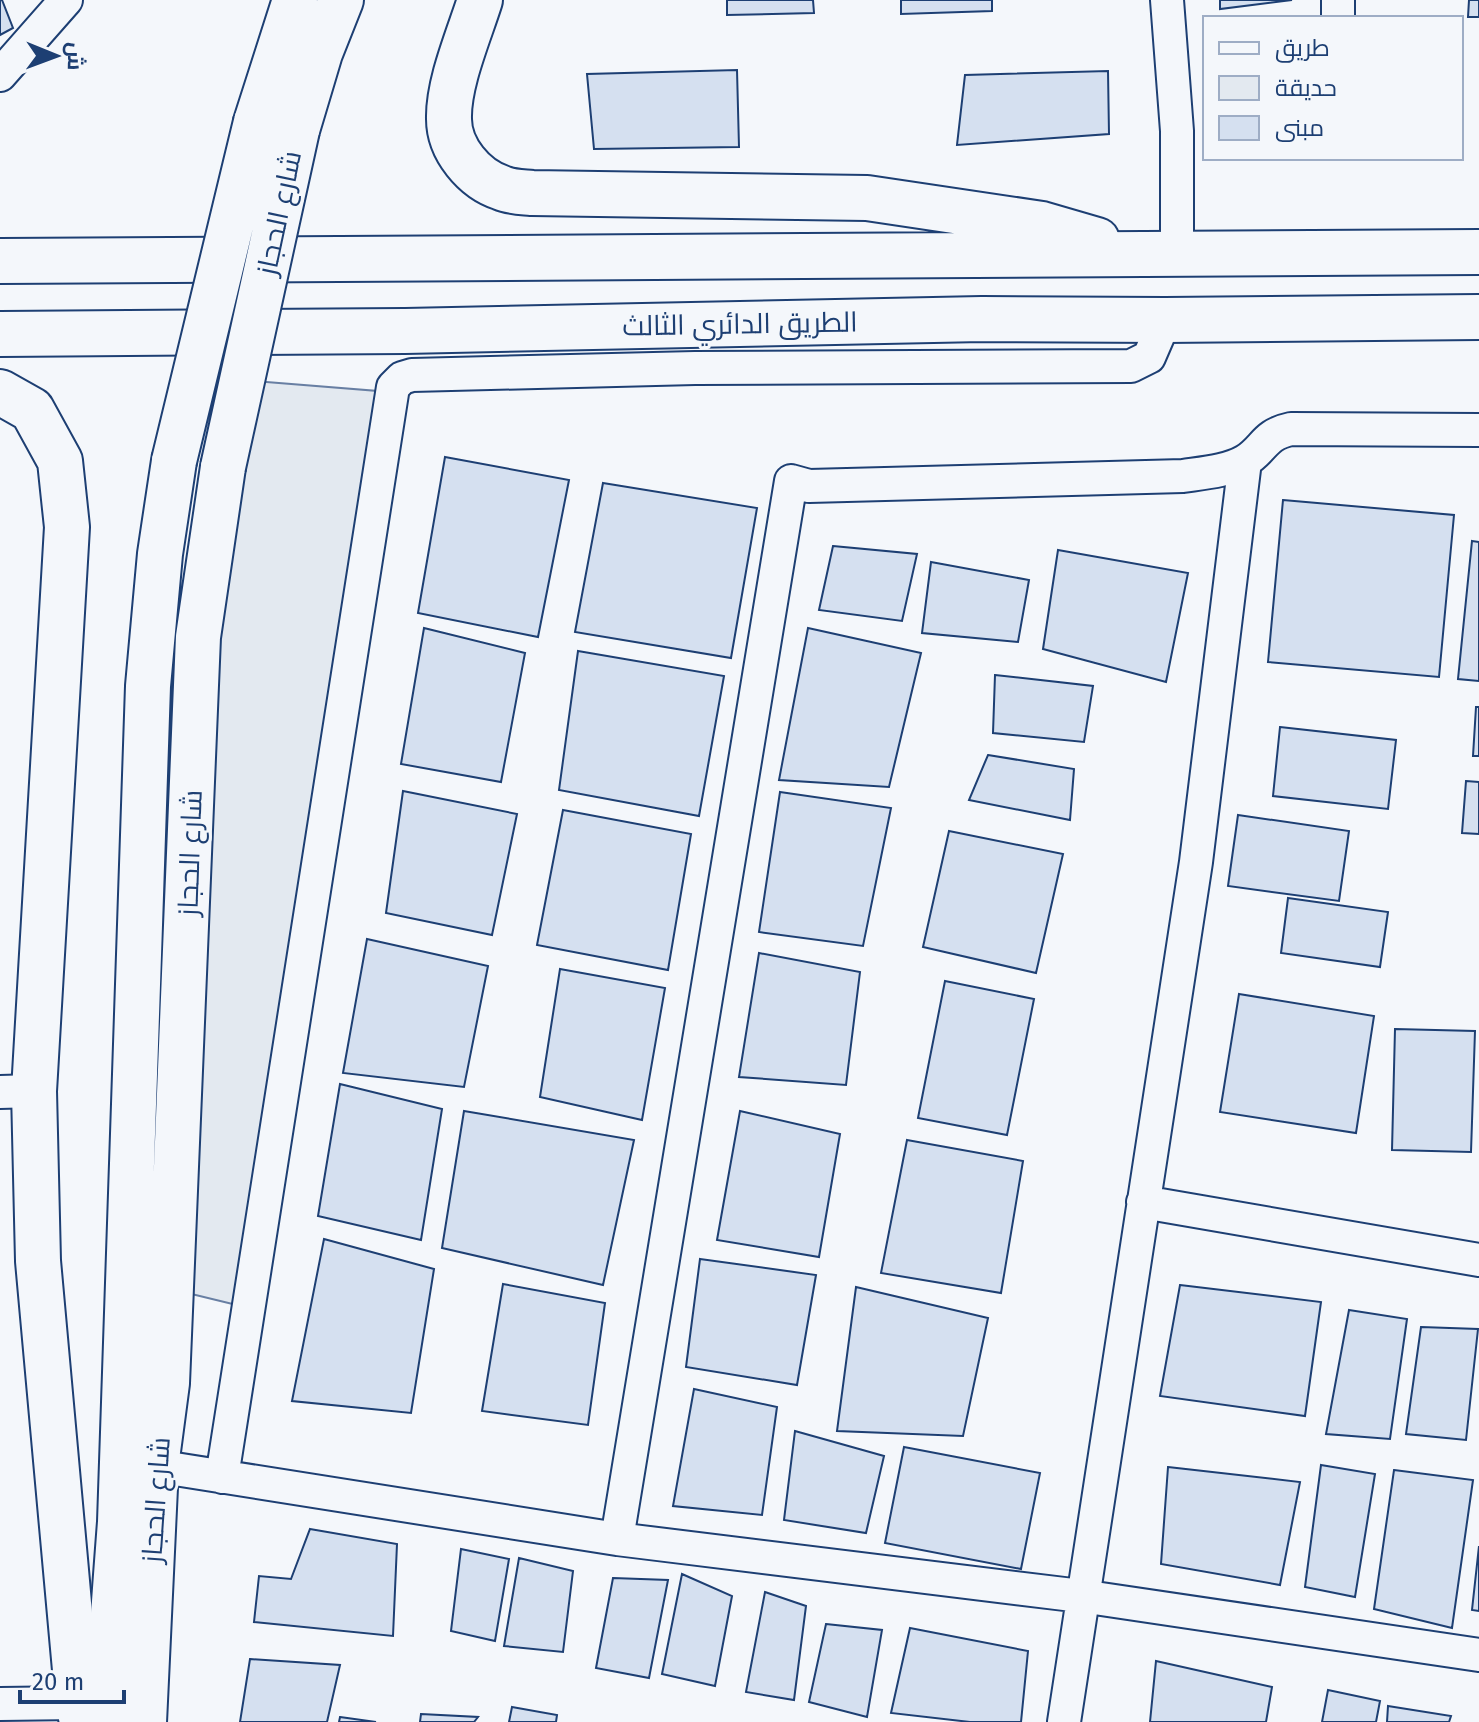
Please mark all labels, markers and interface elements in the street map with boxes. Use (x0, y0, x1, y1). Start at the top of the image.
north arrow (16, 16, 96, 96)
legend (1203, 16, 1463, 160)
text: طريق (1275, 34, 1330, 63)
text: ش (62, 42, 89, 71)
text: حديقة (1275, 74, 1337, 102)
text: مبنى (1275, 114, 1324, 142)
street label: شارع الحجاز (249, 148, 310, 281)
street label: الطريق الدائري الثالث (622, 305, 858, 348)
street label: شارع الحجاز (171, 789, 211, 919)
street label: شارع الحجاز (135, 1436, 179, 1566)
scale bar (20, 1654, 124, 1704)
text: 20 m (32, 1668, 84, 1696)

